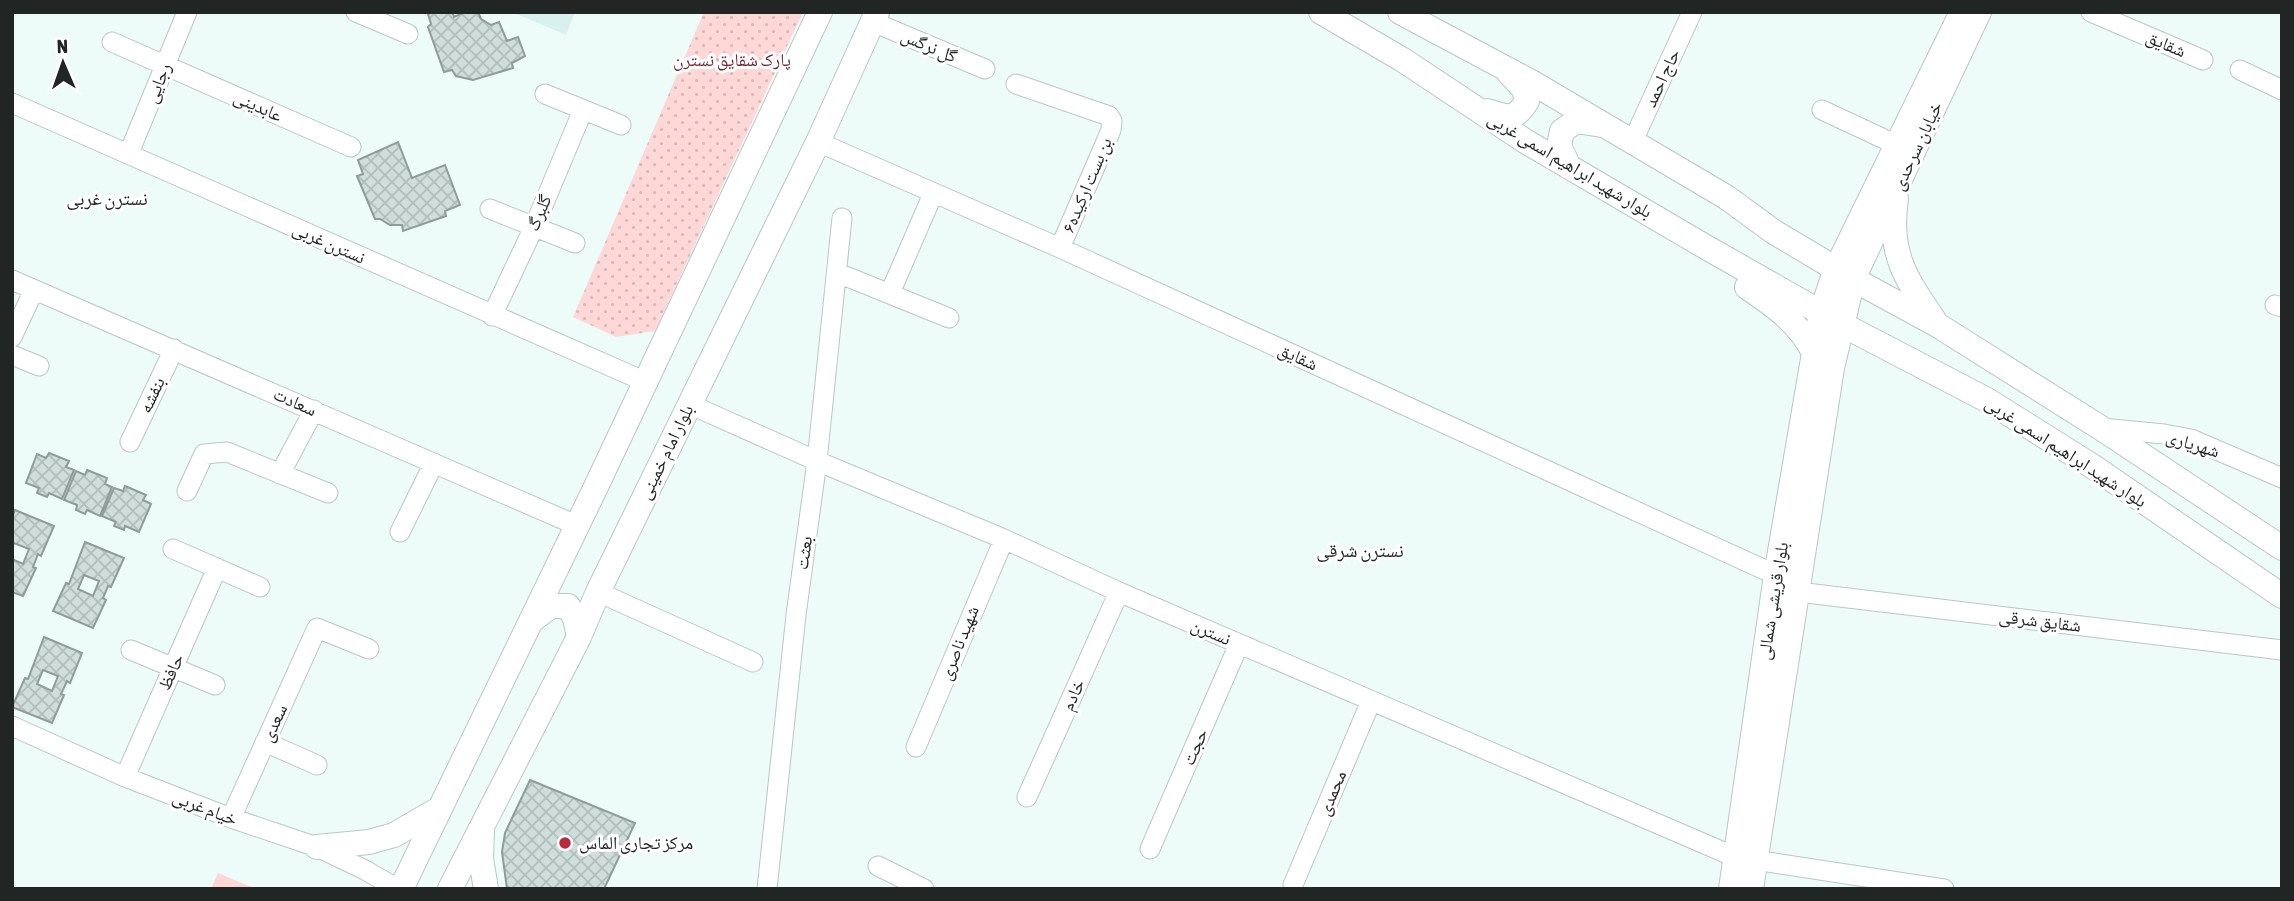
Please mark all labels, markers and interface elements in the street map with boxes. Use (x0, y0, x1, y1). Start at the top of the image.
street label: گل نرگس (898, 24, 961, 68)
street label: شقایق (2143, 26, 2189, 62)
north arrow (28, 28, 98, 98)
text: N (56, 35, 68, 57)
street label: حاج احمد (1639, 45, 1686, 111)
park label: پارک شقایق نسترن (673, 49, 791, 71)
street label: رجایی (140, 60, 176, 106)
street label: عابدینی (230, 86, 286, 126)
street label: خیابان سرحدی (1887, 98, 1947, 194)
street label: بلوار شهید ابراهیم اسمی غربی (1483, 107, 1656, 224)
street label: بن بست ارکیده۶ (1057, 134, 1117, 236)
district label: نسترن غربی (66, 187, 148, 210)
street label: گلبرگ (522, 191, 556, 234)
street label: نسترن غربی (289, 217, 369, 269)
street label: شقایق (1275, 339, 1321, 375)
street label: بنفشه (134, 373, 169, 416)
street label: سعادت (270, 383, 320, 420)
street label: بلوار شهید ابراهیم اسمی غربی (1981, 392, 2151, 513)
street label: بلوار امام خمینی (634, 401, 699, 503)
street label: شهریاری (2164, 425, 2222, 463)
street label: بعثت (791, 535, 817, 571)
district label: نسترن شرقی (1316, 539, 1404, 562)
street label: بلوار قریشی شمالی (1753, 540, 1793, 662)
street label: شهید ناصری (934, 603, 984, 683)
street label: شقایق شرقی (1998, 605, 2082, 637)
street label: نسترن (1188, 614, 1234, 650)
street label: حافظ (153, 650, 188, 693)
street label: خادم (1056, 676, 1091, 715)
street label: سعدی (256, 701, 292, 745)
street label: حجت (1177, 725, 1212, 769)
street label: محمدی (1313, 767, 1351, 819)
street label: خیام غربی (169, 786, 240, 831)
place label: مرکز تجاری الماس (579, 832, 693, 854)
marker: مرکز تجاری الماس (557, 835, 573, 851)

